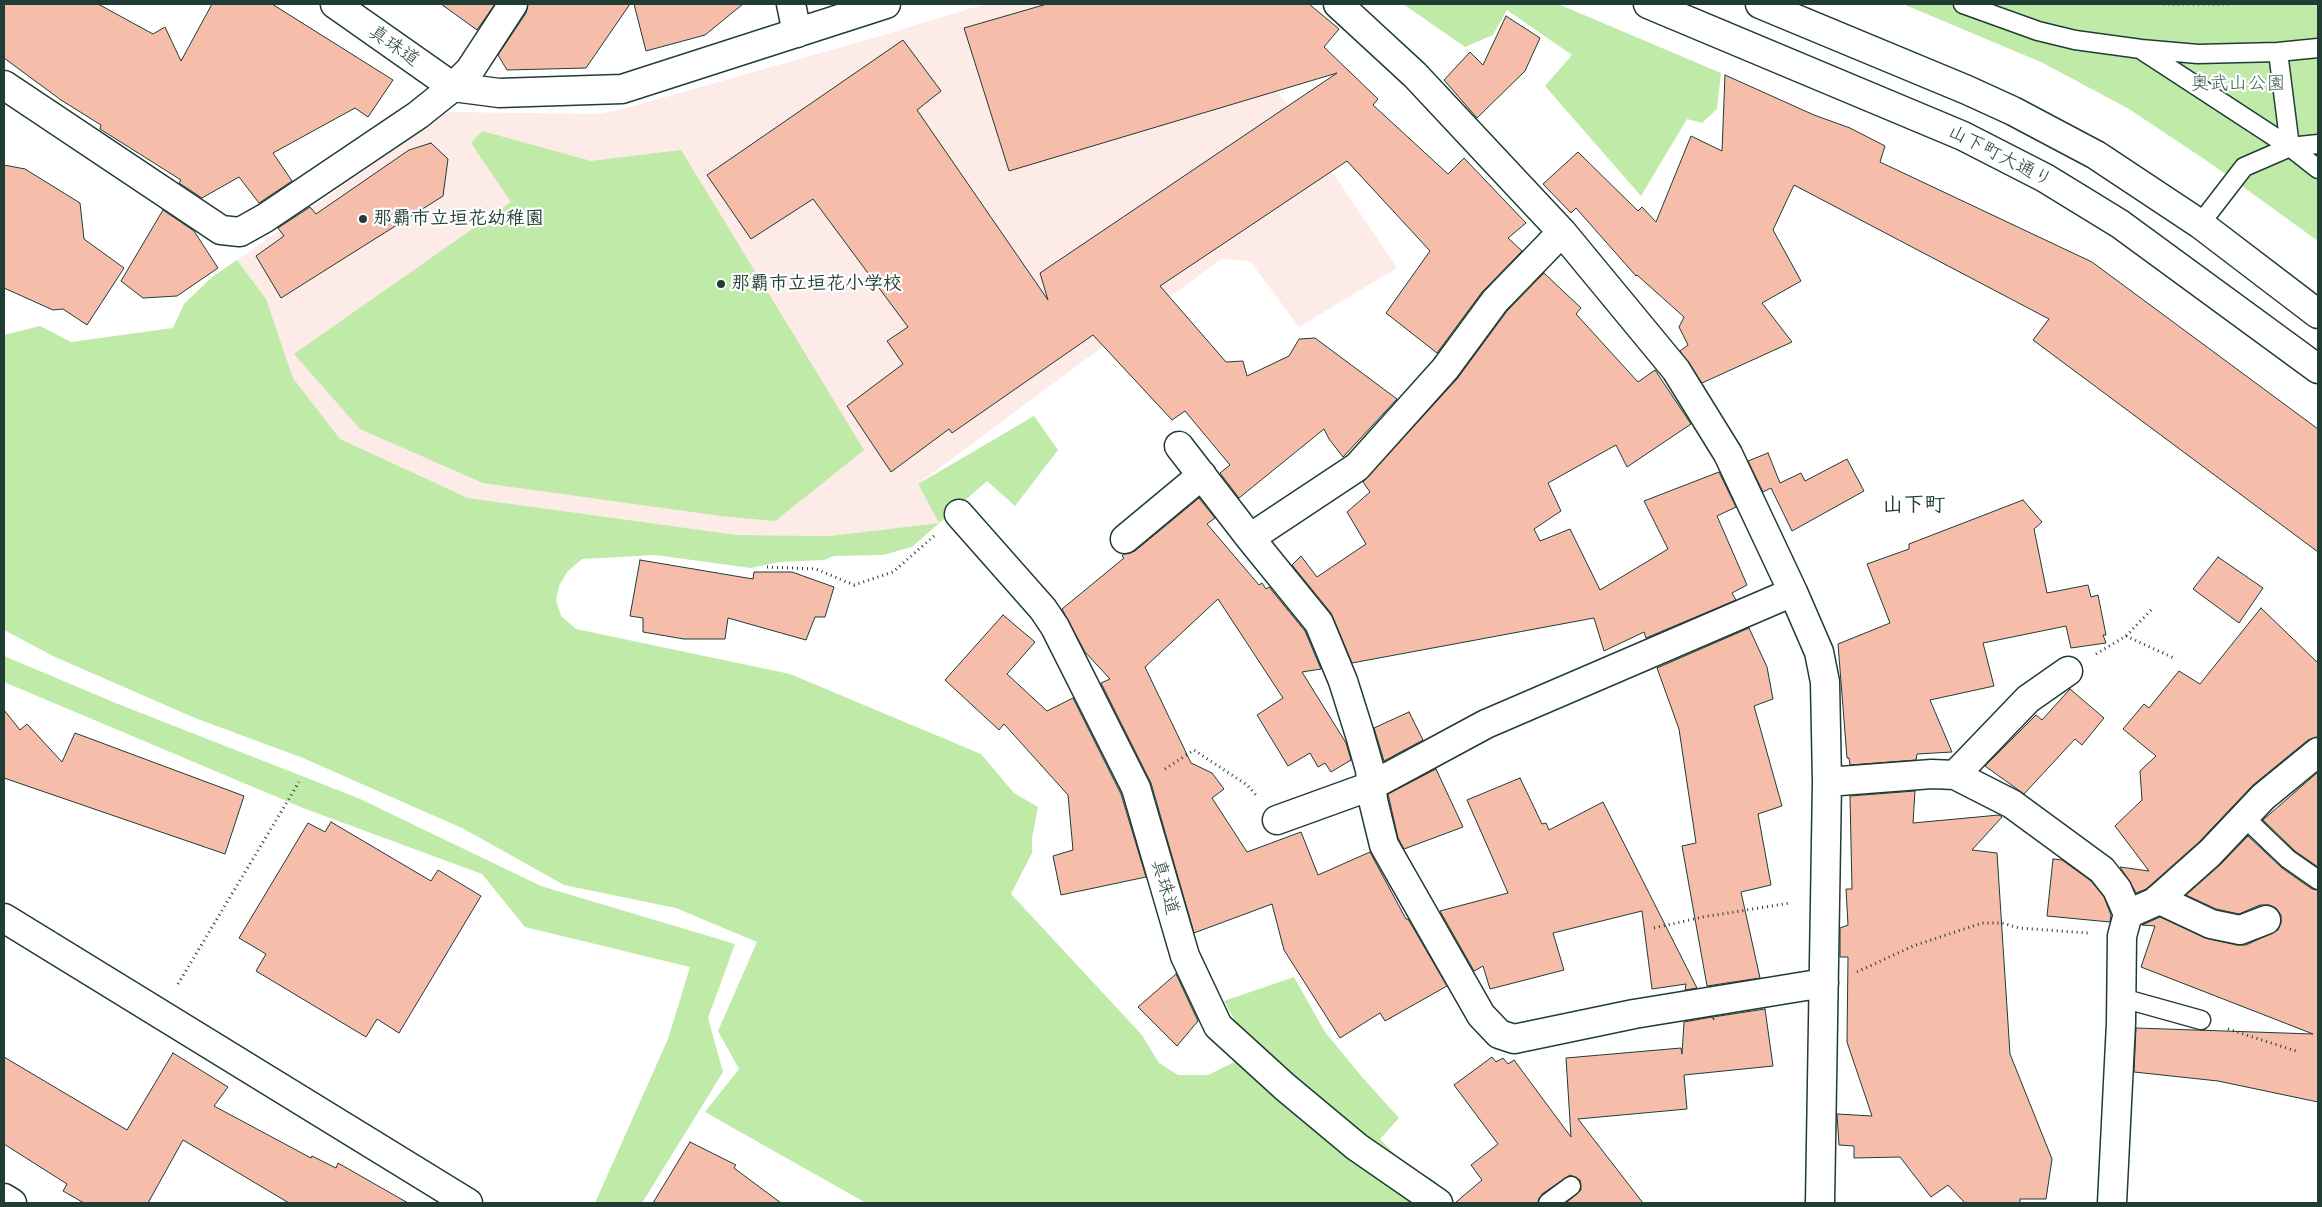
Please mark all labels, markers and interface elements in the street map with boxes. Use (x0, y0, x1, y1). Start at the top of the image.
street label: 真珠道 (364, 20, 424, 72)
park label: 奥武山公園 (2191, 73, 2285, 95)
street label: 山下町大通り (1944, 120, 2056, 192)
place label: 那覇市立垣花幼稚園 (373, 208, 544, 230)
marker: 那覇市立垣花幼稚園 (357, 213, 369, 225)
place label: 那覇市立垣花小学校 (731, 273, 902, 295)
marker: 那覇市立垣花小学校 (715, 278, 727, 290)
district label: 山下町 (1883, 492, 1945, 518)
street label: 真珠道 (1146, 856, 1184, 918)

